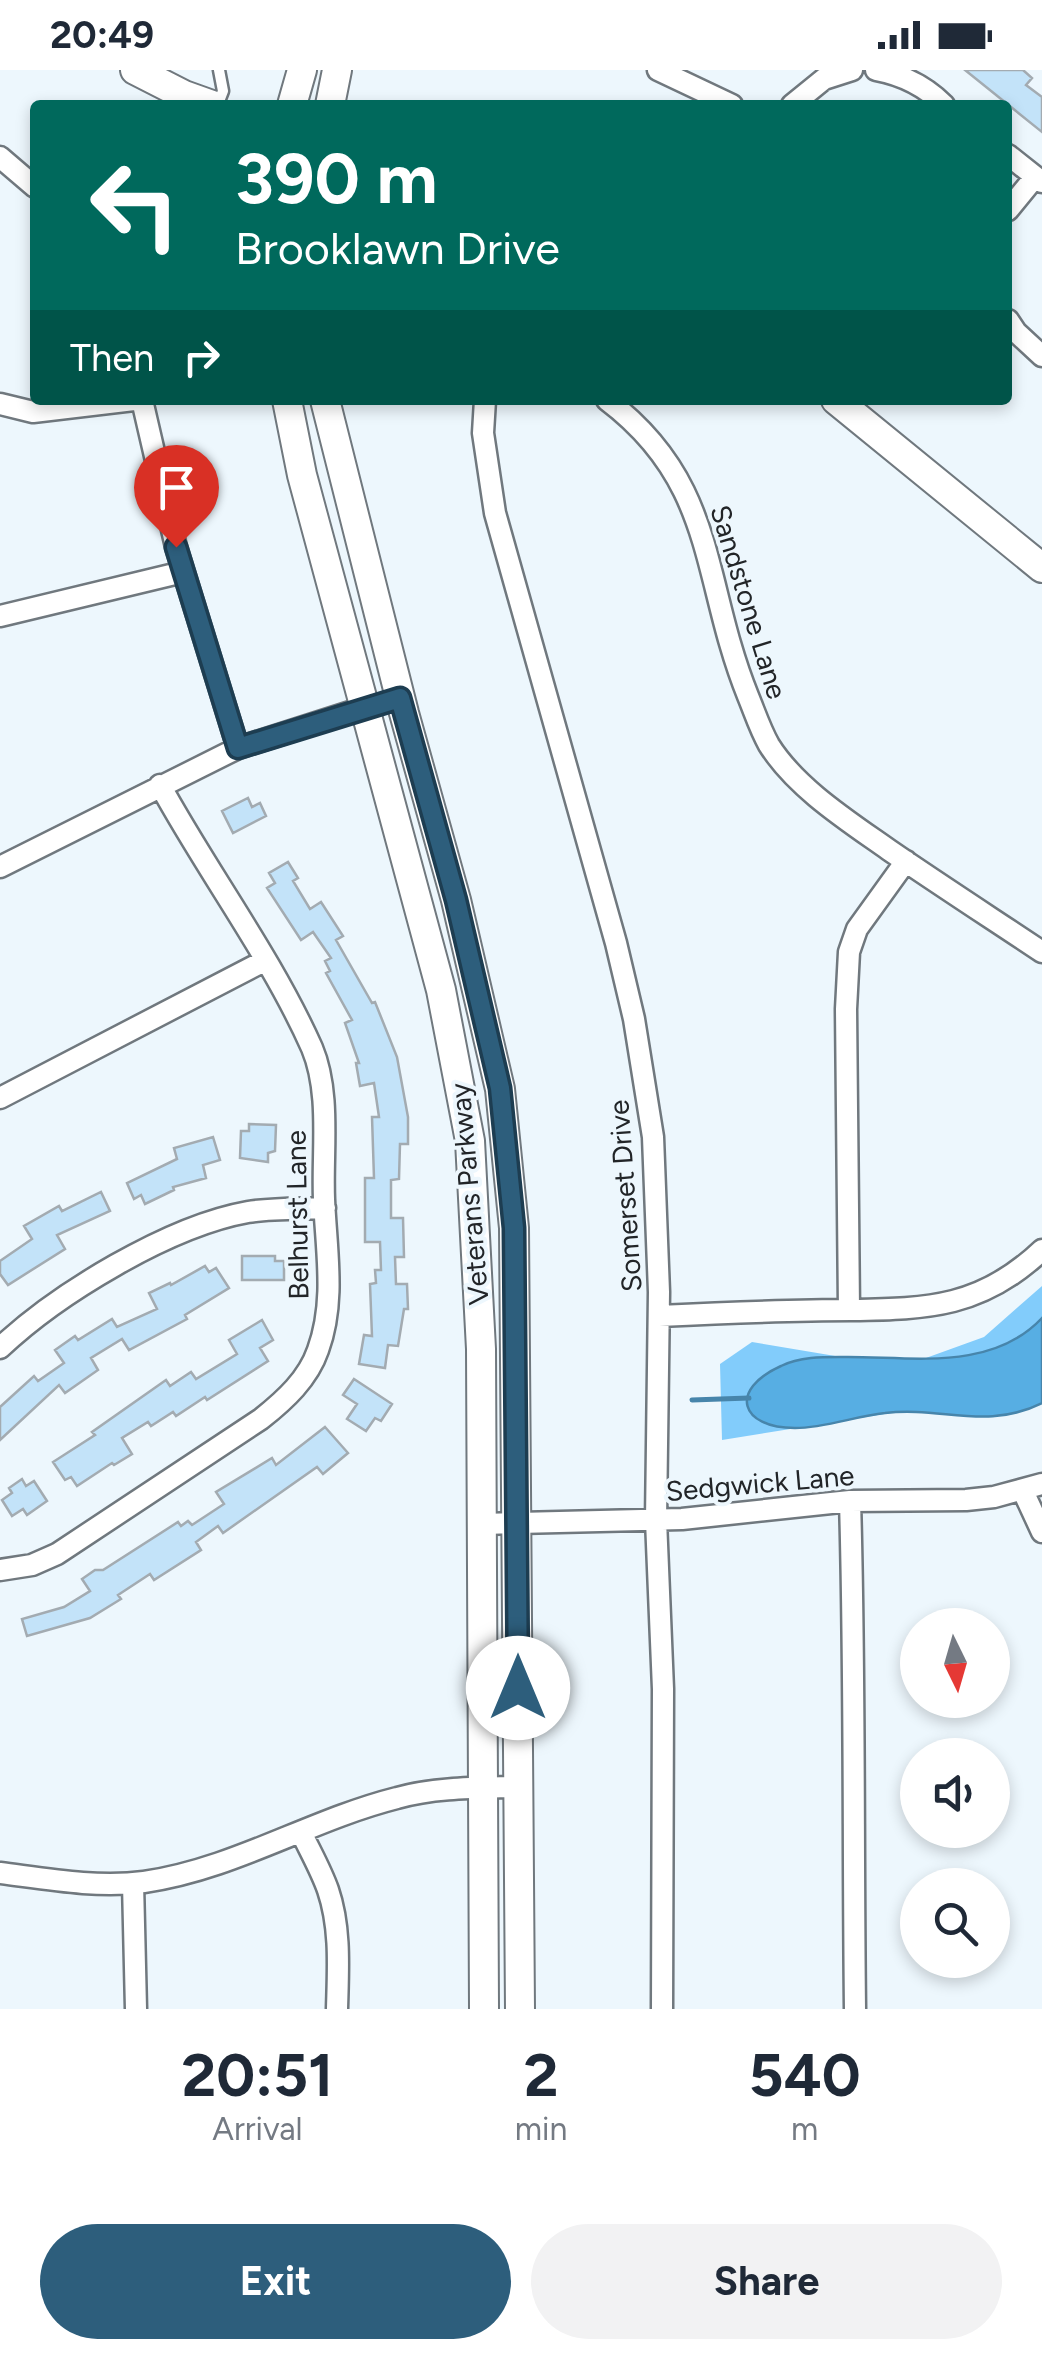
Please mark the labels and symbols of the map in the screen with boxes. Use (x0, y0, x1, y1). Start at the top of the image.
pin (134, 445, 219, 548)
street label: Sandstone Lane (703, 501, 795, 703)
street label: Veterans Parkway (442, 1081, 496, 1306)
street label: Somerset Drive (601, 1099, 649, 1293)
street label: Belhurst Lane (279, 1130, 315, 1300)
street label: Sedgwick Lane (664, 1458, 856, 1508)
north arrow (900, 1608, 1010, 1718)
position arrow (466, 1636, 570, 1740)

